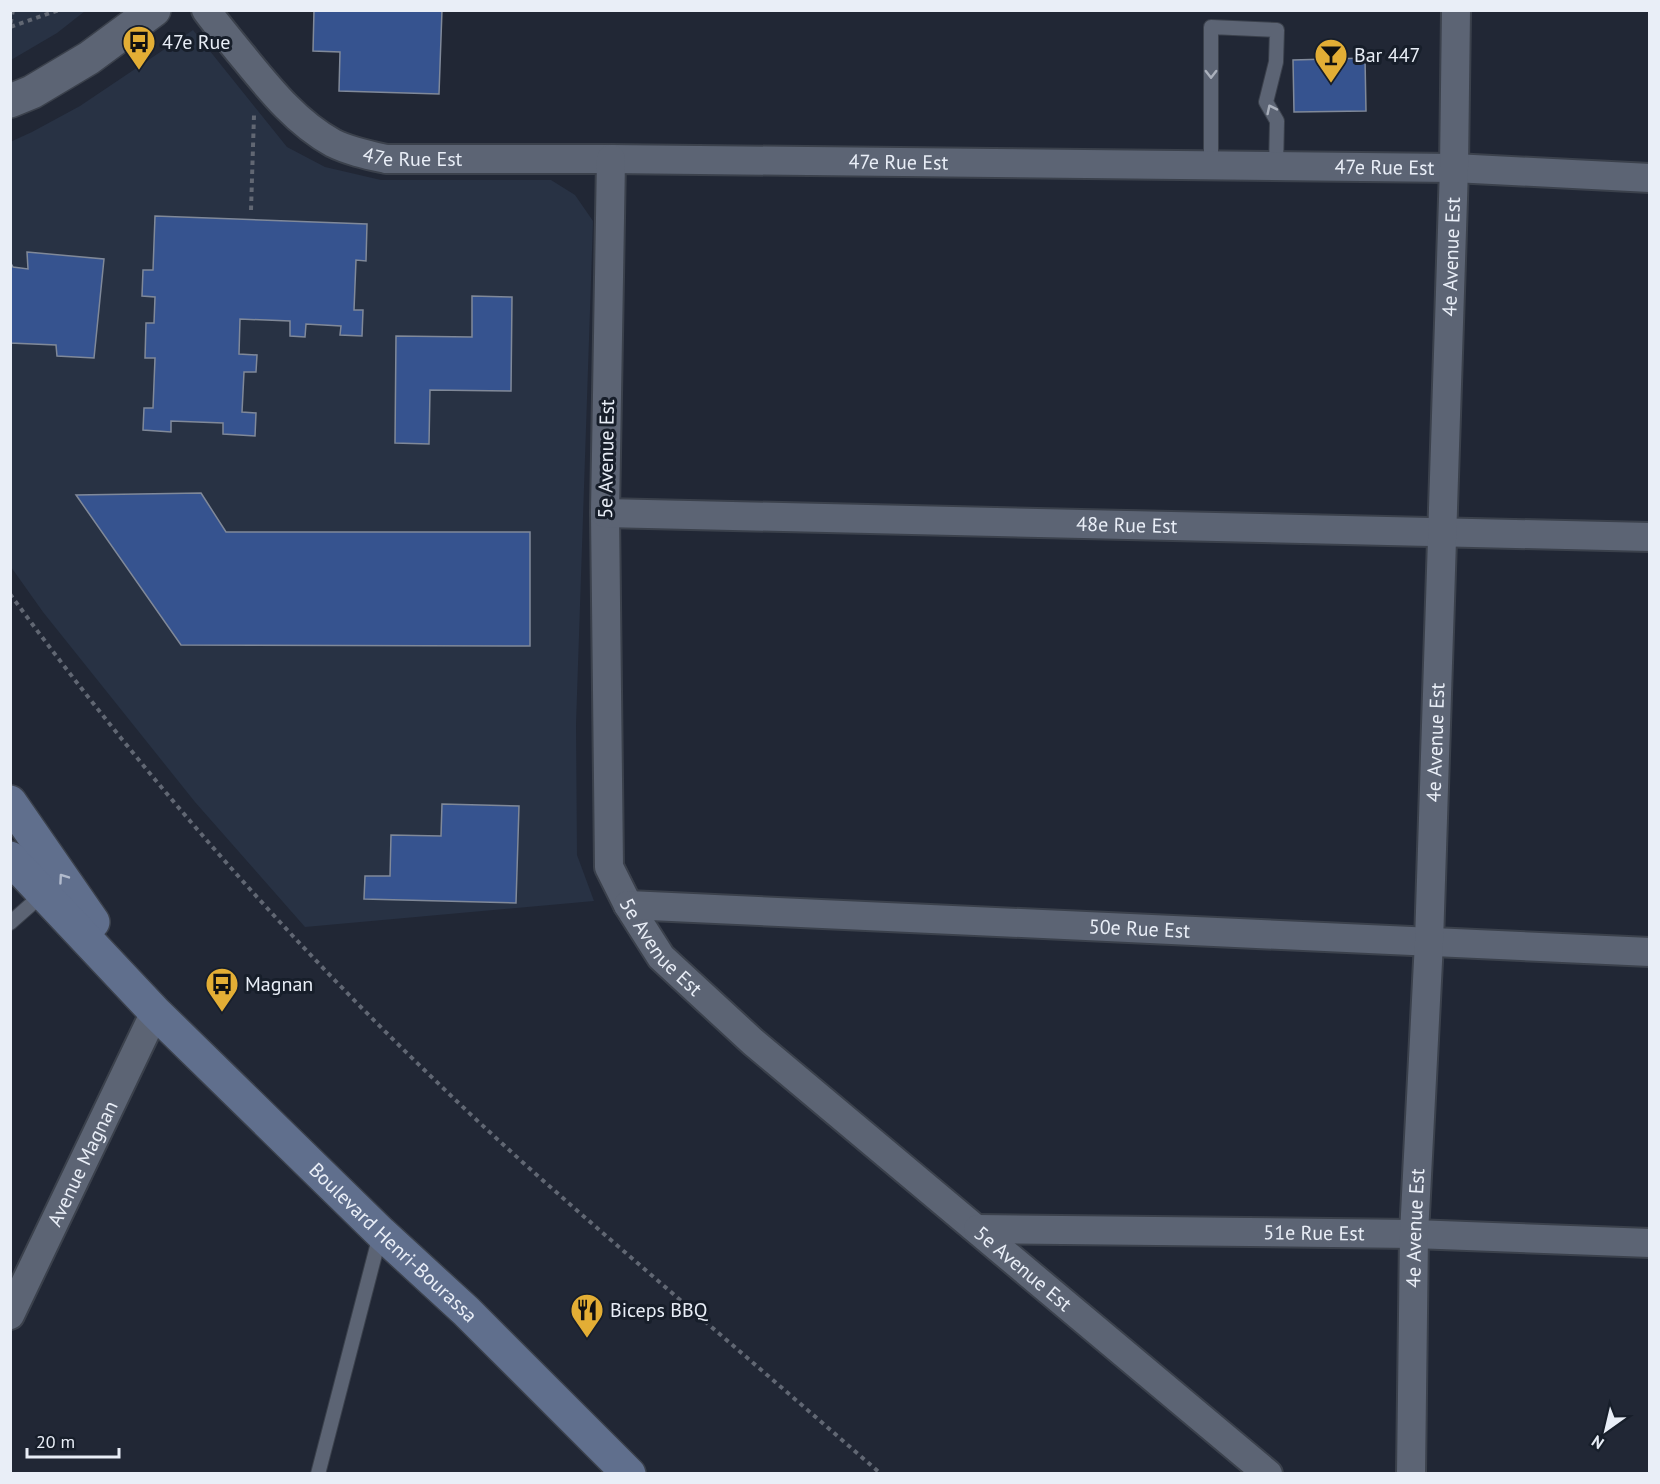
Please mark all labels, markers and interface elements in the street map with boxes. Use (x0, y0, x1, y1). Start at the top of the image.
bus stop icon: 47e Rue (121, 24, 157, 71)
place label: 47e Rue (162, 29, 230, 55)
bar icon: Bar 447 (1313, 37, 1349, 84)
place label: Bar 447 (1354, 42, 1420, 68)
one-way arrow (1205, 69, 1217, 78)
one-way arrow (1267, 105, 1279, 116)
street label: 47e Rue Est (360, 141, 463, 172)
street label: 47e Rue Est (848, 149, 949, 176)
street label: 47e Rue Est (1334, 154, 1435, 181)
street label: 4e Avenue Est (1436, 196, 1466, 317)
street label: 5e Avenue Est (592, 399, 620, 519)
street label: 48e Rue Est (1076, 511, 1178, 539)
street label: 4e Avenue Est (1421, 682, 1450, 803)
one-way arrow (59, 873, 70, 884)
street label: 5e Avenue Est (614, 894, 708, 1002)
street label: 50e Rue Est (1088, 913, 1191, 944)
bus stop icon: Magnan (204, 966, 240, 1013)
place label: Magnan (245, 971, 313, 997)
street label: Avenue Magnan (41, 1096, 124, 1230)
street label: Boulevard Henri-Bourassa (304, 1157, 483, 1328)
street label: 4e Avenue Est (1400, 1167, 1430, 1288)
street label: 51e Rue Est (1263, 1219, 1365, 1246)
street label: 5e Avenue Est (969, 1220, 1077, 1317)
restaurant icon: Biceps BBQ (569, 1292, 605, 1339)
place label: Biceps BBQ (610, 1297, 709, 1323)
north arrow (1576, 1400, 1636, 1460)
scale bar (27, 1421, 118, 1459)
text: 20 m (36, 1430, 75, 1453)
text: N (1588, 1431, 1608, 1454)

